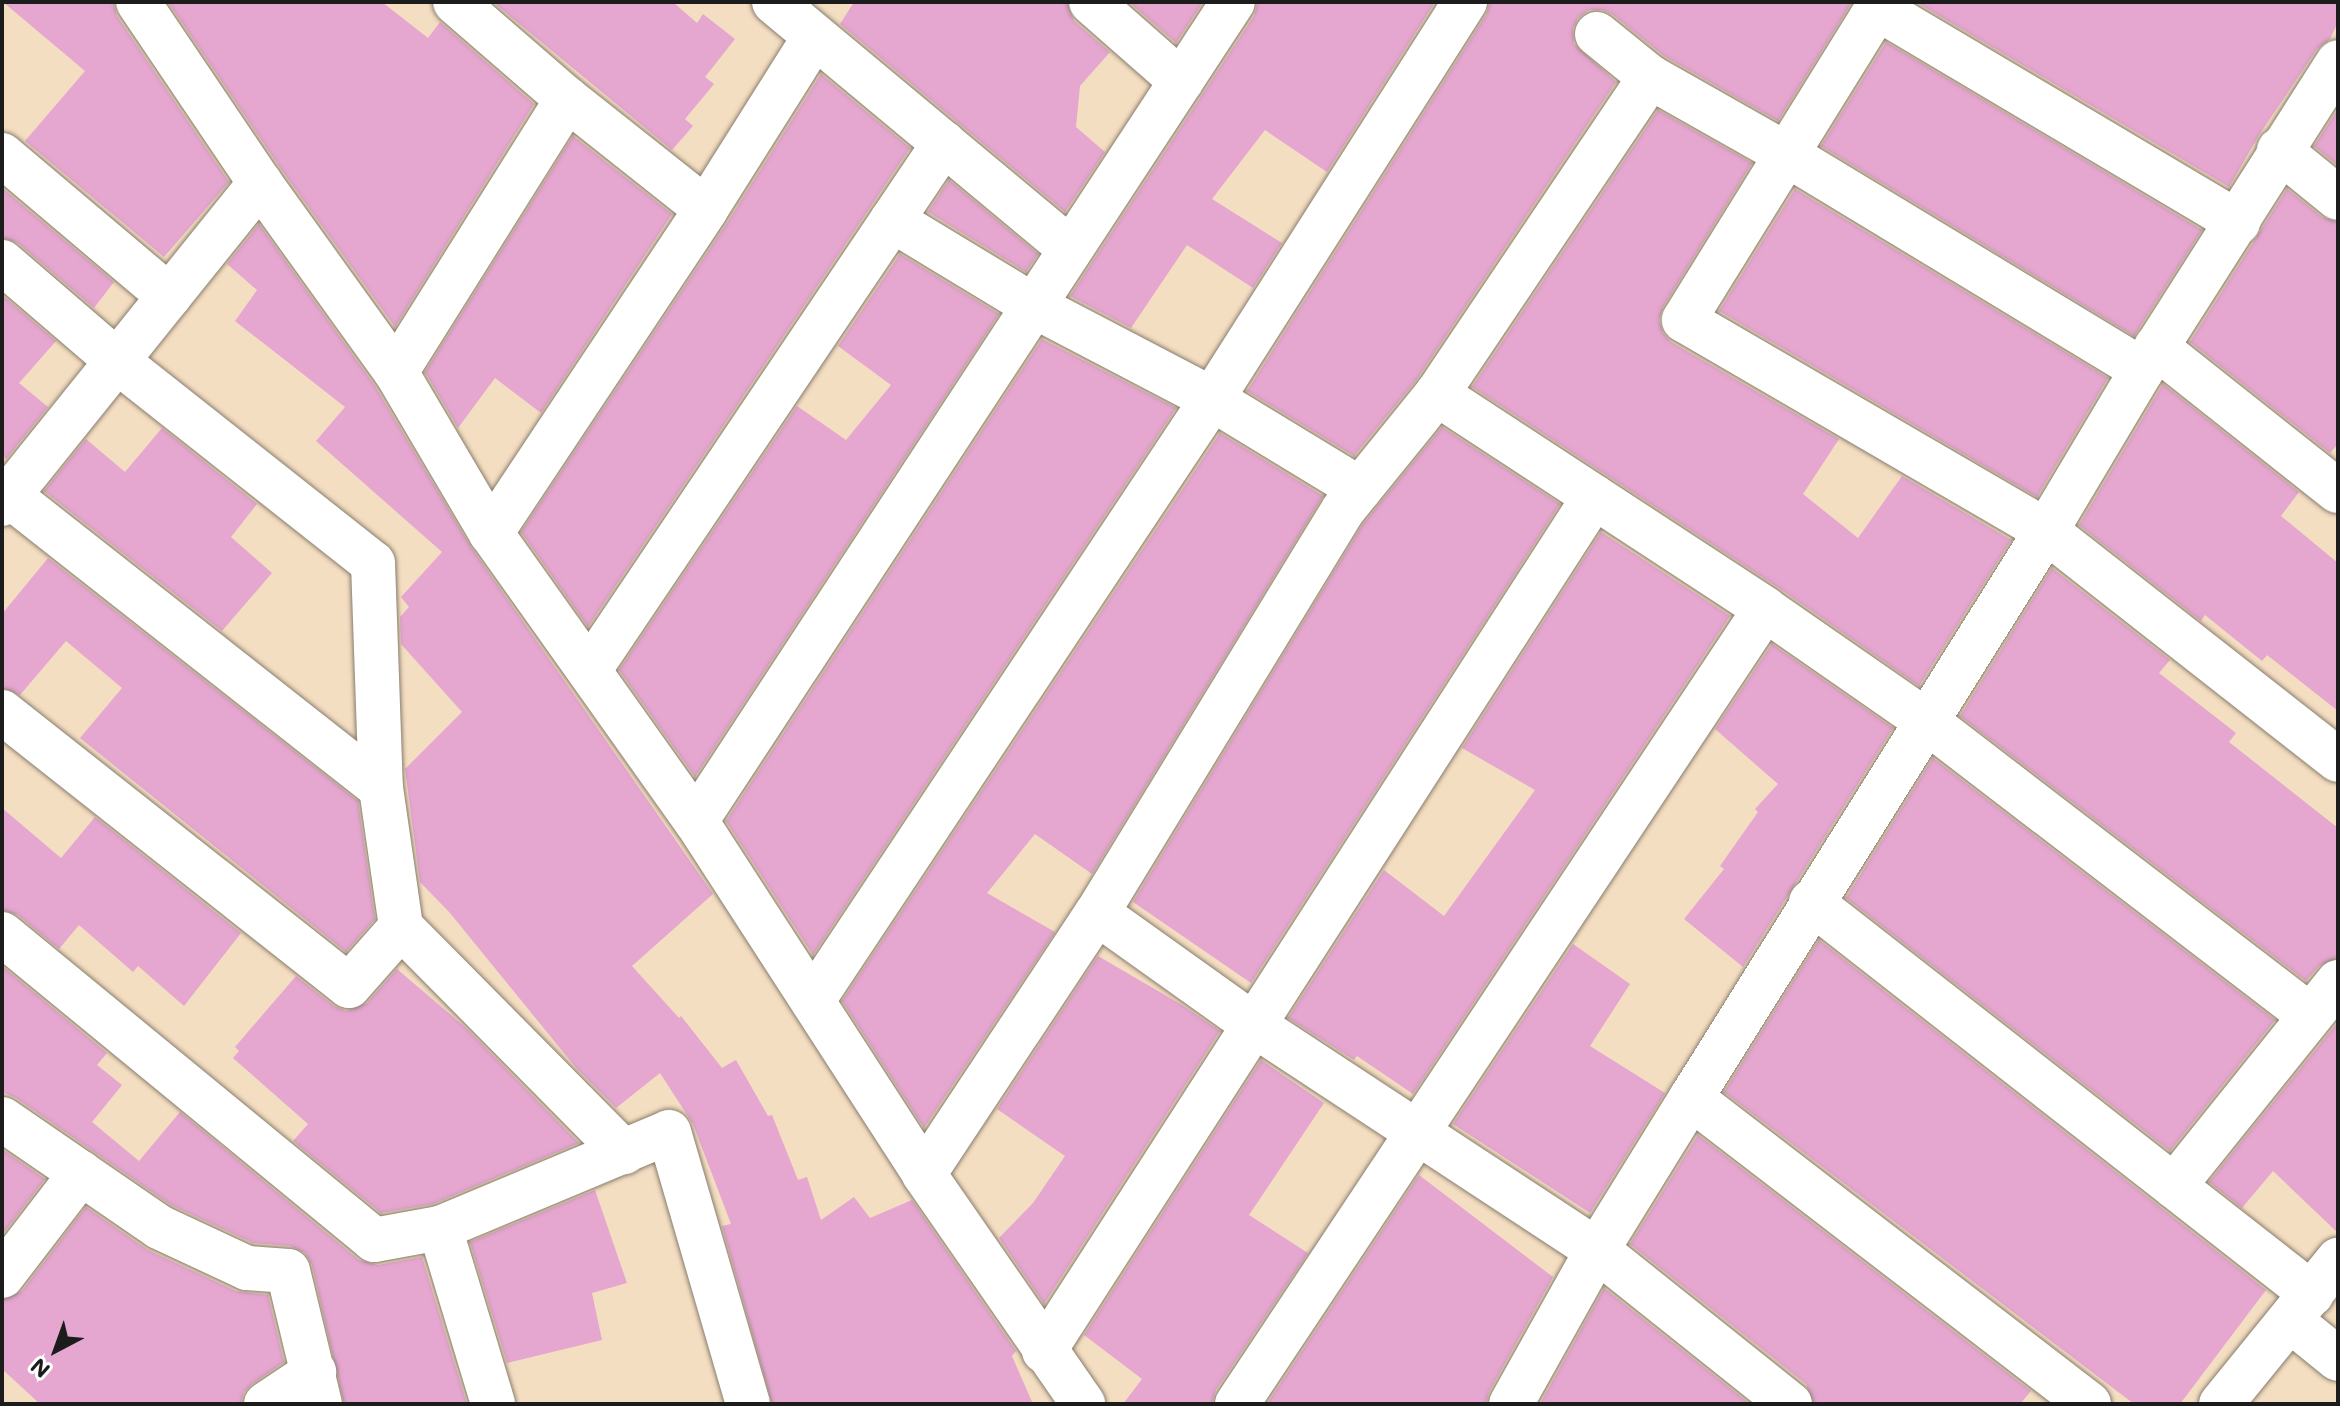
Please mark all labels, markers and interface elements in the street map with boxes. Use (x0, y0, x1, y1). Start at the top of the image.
north arrow (16, 1310, 96, 1390)
text: N (24, 1352, 56, 1385)

